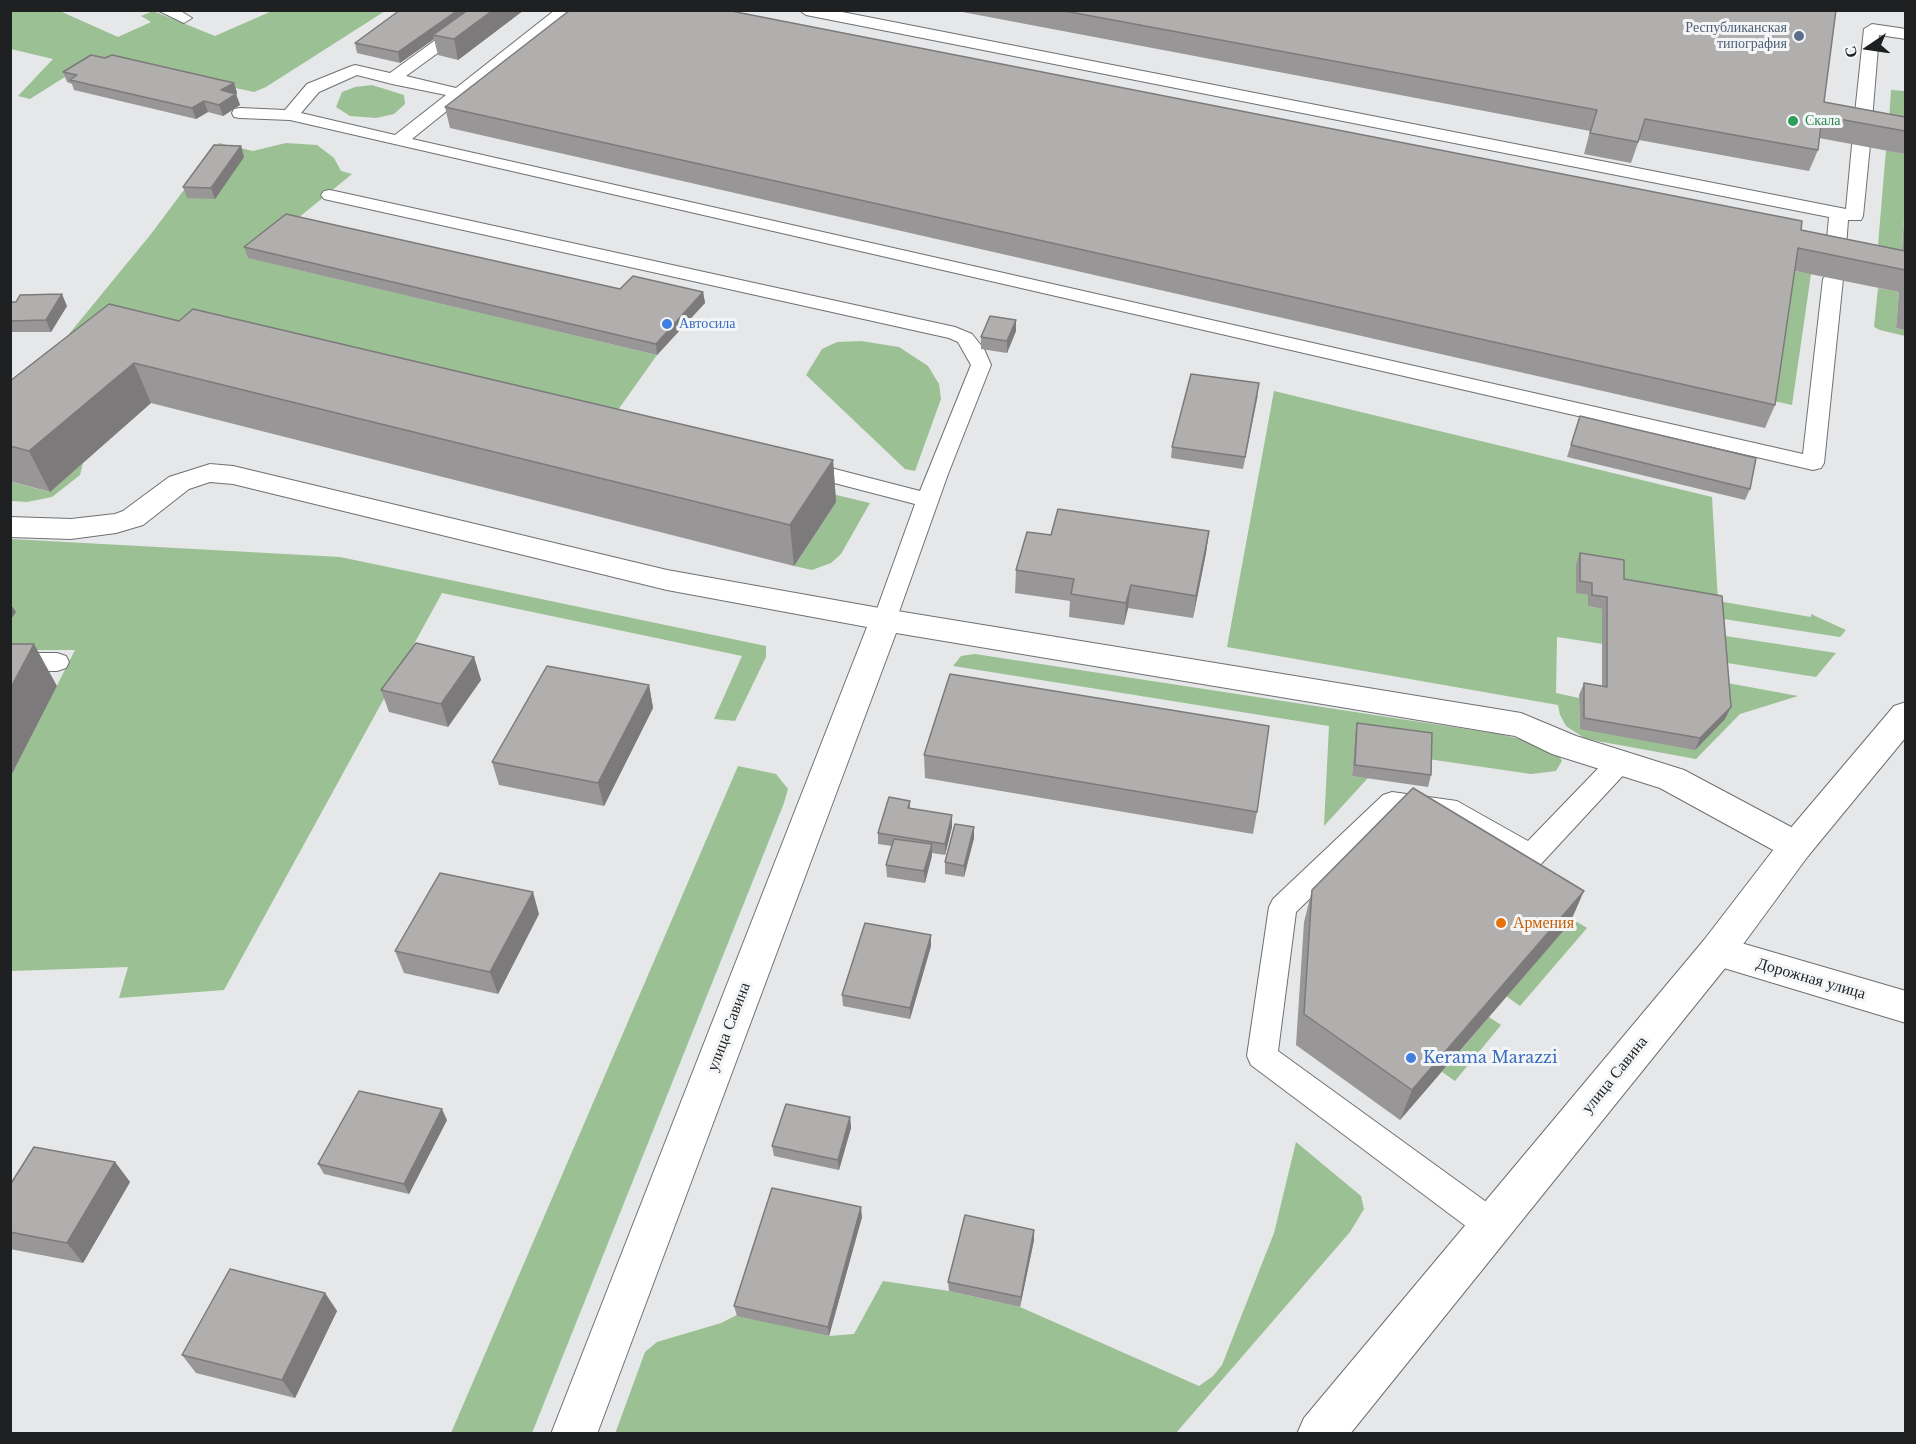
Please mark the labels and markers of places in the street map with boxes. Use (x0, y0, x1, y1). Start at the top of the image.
place label: Республиканская типография (1685, 20, 1787, 52)
marker: Республиканская типография (1792, 29, 1806, 43)
place label: Скала (1805, 113, 1840, 129)
marker: Скала (1786, 114, 1800, 128)
place label: Автосила (679, 316, 736, 332)
marker: Автосила (660, 317, 674, 331)
place label: Армения (1513, 913, 1574, 933)
marker: Армения (1494, 916, 1508, 930)
place label: Kerama Marazzi (1423, 1048, 1557, 1068)
marker: Kerama Marazzi (1404, 1051, 1418, 1065)

